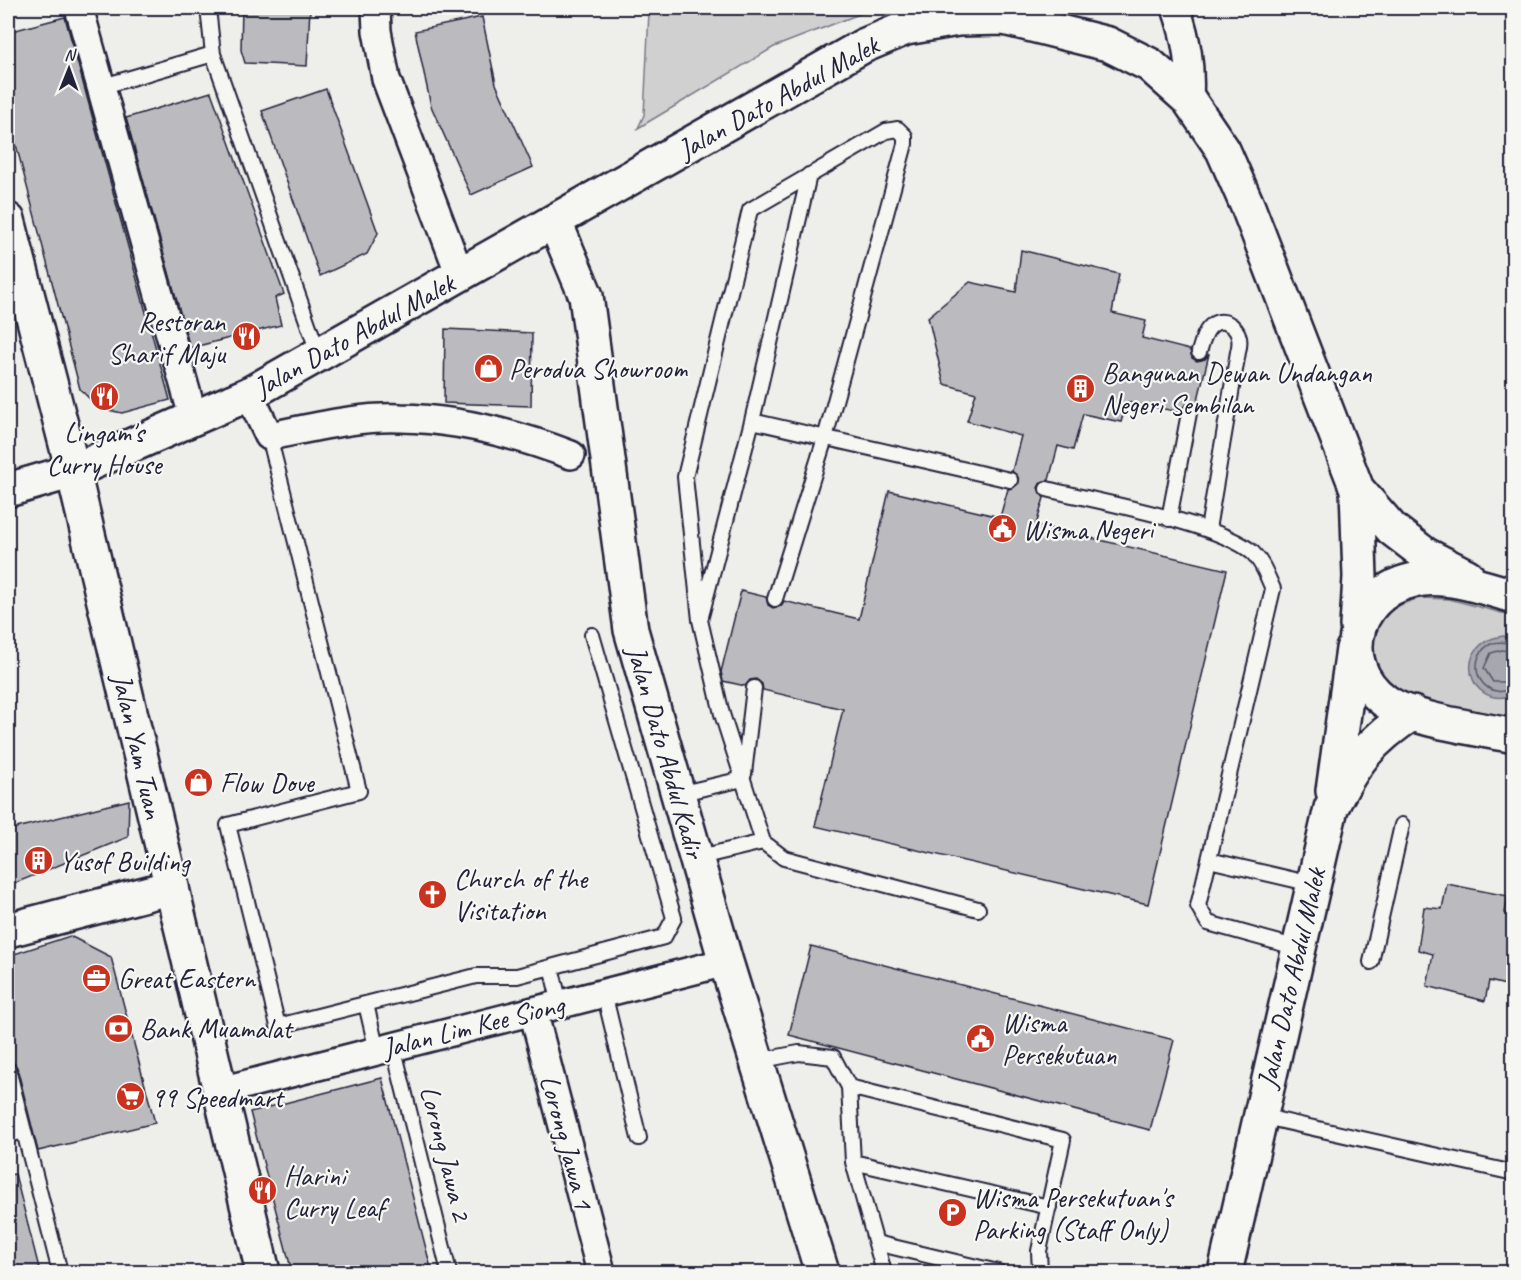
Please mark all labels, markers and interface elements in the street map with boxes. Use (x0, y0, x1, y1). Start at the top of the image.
street label: Jalan Dato Abdul Malek (670, 26, 886, 168)
north arrow (39, 39, 99, 99)
text: N (64, 45, 77, 65)
street label: Jalan Dato Abdul Malek (246, 264, 462, 406)
place label: Restoran Sharif Maju (108, 304, 227, 371)
restaurant icon: Restoran Sharif Maju (230, 321, 262, 353)
place label: Perodua Showroom (509, 351, 688, 386)
shop icon: Perodua Showroom (472, 352, 504, 384)
place label: Bangunan Dewan Undangan Negeri Sembilan (1102, 355, 1372, 422)
building icon: Bangunan Dewan Undangan Negeri Sembilan (1065, 372, 1097, 404)
restaurant icon: Lingam's Curry House (88, 381, 120, 413)
place label: Lingam's Curry House (47, 415, 163, 482)
place label: Wisma Negeri (1023, 512, 1157, 547)
public building icon: Wisma Negeri (986, 513, 1018, 545)
street label: Jalan Dato Abdul Kadir (618, 640, 714, 864)
street label: Jalan Yam Tuan (104, 668, 172, 823)
place label: Flow Dove (220, 765, 315, 800)
shop icon: Flow Dove (183, 766, 215, 798)
place label: Yusof Building (59, 844, 192, 879)
building icon: Yusof Building (22, 845, 54, 877)
place label: Church of the Visitation (454, 861, 589, 928)
street label: Jalan Dato Abdul Malek (1248, 863, 1334, 1093)
church icon: Church of the Visitation (417, 878, 449, 910)
place label: Great Eastern (118, 961, 256, 996)
office icon: Great Eastern (81, 962, 113, 994)
street label: Jalan Lim Kee Siong (377, 986, 569, 1066)
place label: Wisma Persekutuan (1002, 1005, 1117, 1072)
place label: Bank Muamalat (140, 1011, 294, 1046)
bank icon: Bank Muamalat (103, 1012, 135, 1044)
public building icon: Wisma Persekutuan (965, 1022, 997, 1054)
street label: Lorong Jawa 1 (532, 1071, 602, 1214)
place label: 99 Speedmart (151, 1080, 286, 1115)
supermarket icon: 99 Speedmart (114, 1081, 146, 1113)
street label: Lorong Jawa 2 (412, 1082, 480, 1226)
place label: Harini Curry Leaf (284, 1158, 390, 1225)
restaurant icon: Harini Curry Leaf (247, 1175, 279, 1207)
place label: Wisma Persekutuan's Parking (Staff Only) (973, 1180, 1175, 1247)
parking icon: Wisma Persekutuan's Parking (Staff Only) (936, 1197, 968, 1229)

